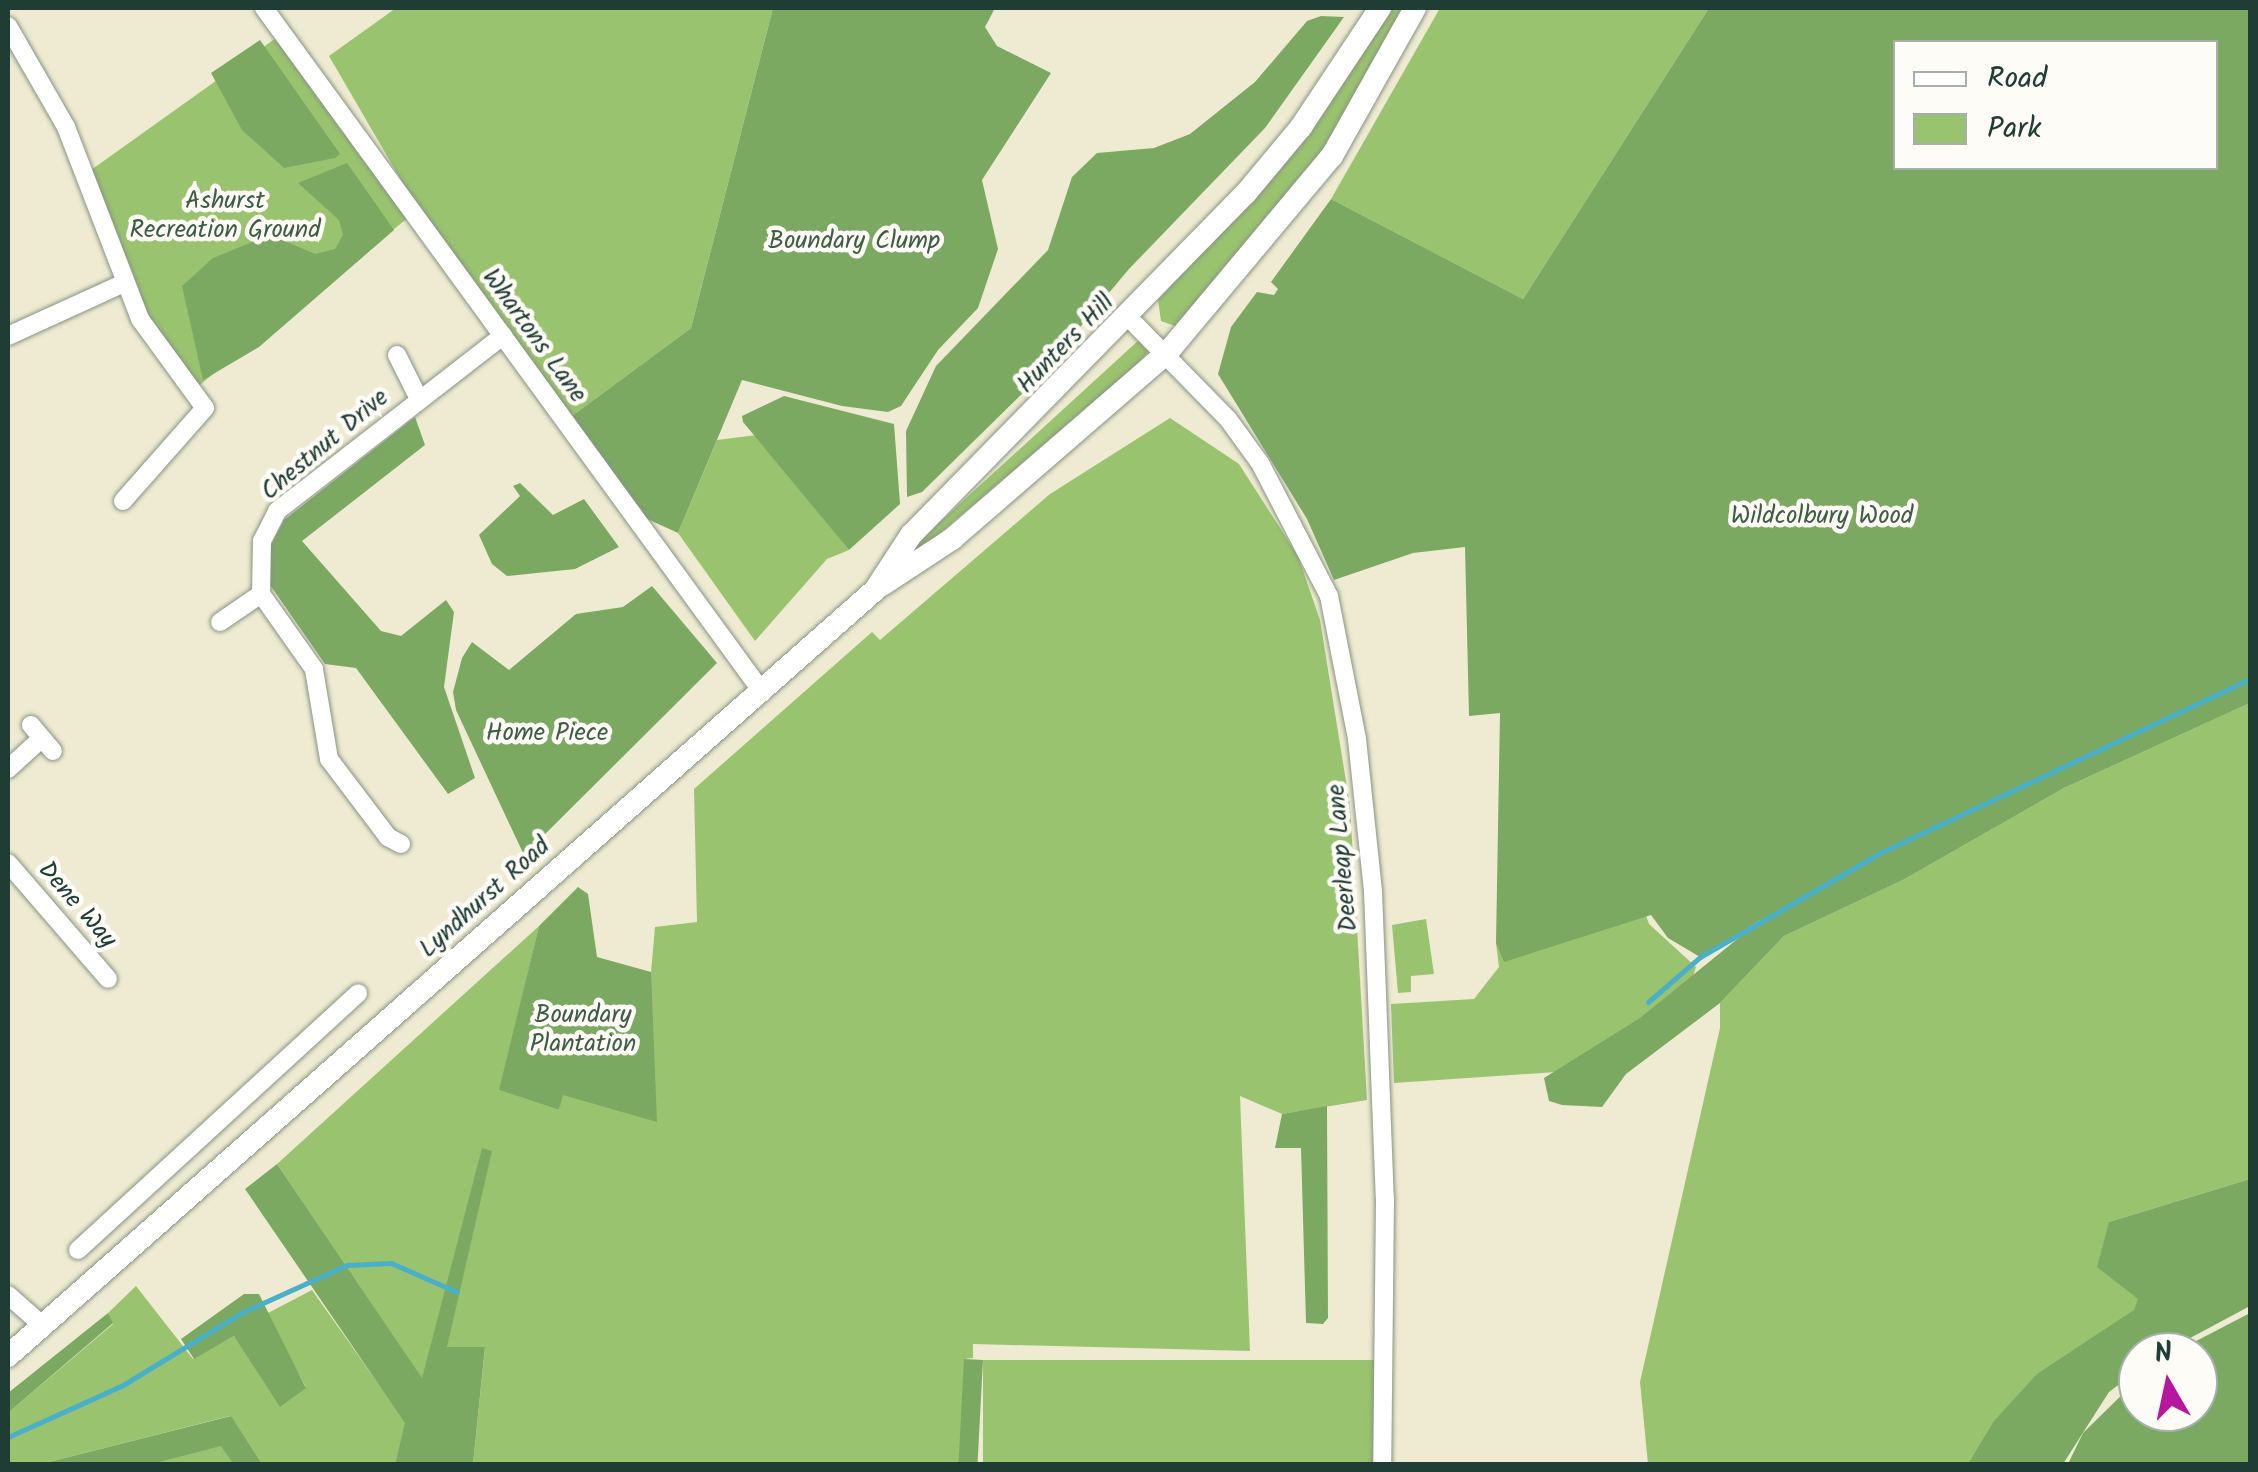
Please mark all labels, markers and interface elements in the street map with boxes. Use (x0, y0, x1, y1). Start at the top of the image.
legend (1893, 40, 2218, 170)
text: Road (1987, 55, 2047, 103)
text: Park (1987, 105, 2041, 153)
park label: Ashurst Recreation Ground (129, 187, 321, 246)
park label: Boundary Clump (768, 226, 940, 256)
street label: Whartons Lane (475, 263, 593, 409)
street label: Hunters Hill (1011, 288, 1121, 400)
street label: Chestnut Drive (255, 383, 395, 507)
park label: Wildcolbury Wood (1731, 501, 1913, 531)
park label: Home Piece (486, 718, 608, 748)
street label: Deerleap Lane (1322, 783, 1364, 933)
street label: Lyndhurst Road (414, 832, 556, 964)
street label: Dene Way (31, 856, 123, 954)
park label: Boundary Plantation (530, 1001, 636, 1060)
text: N (2151, 1330, 2176, 1377)
north arrow (2118, 1332, 2218, 1432)

